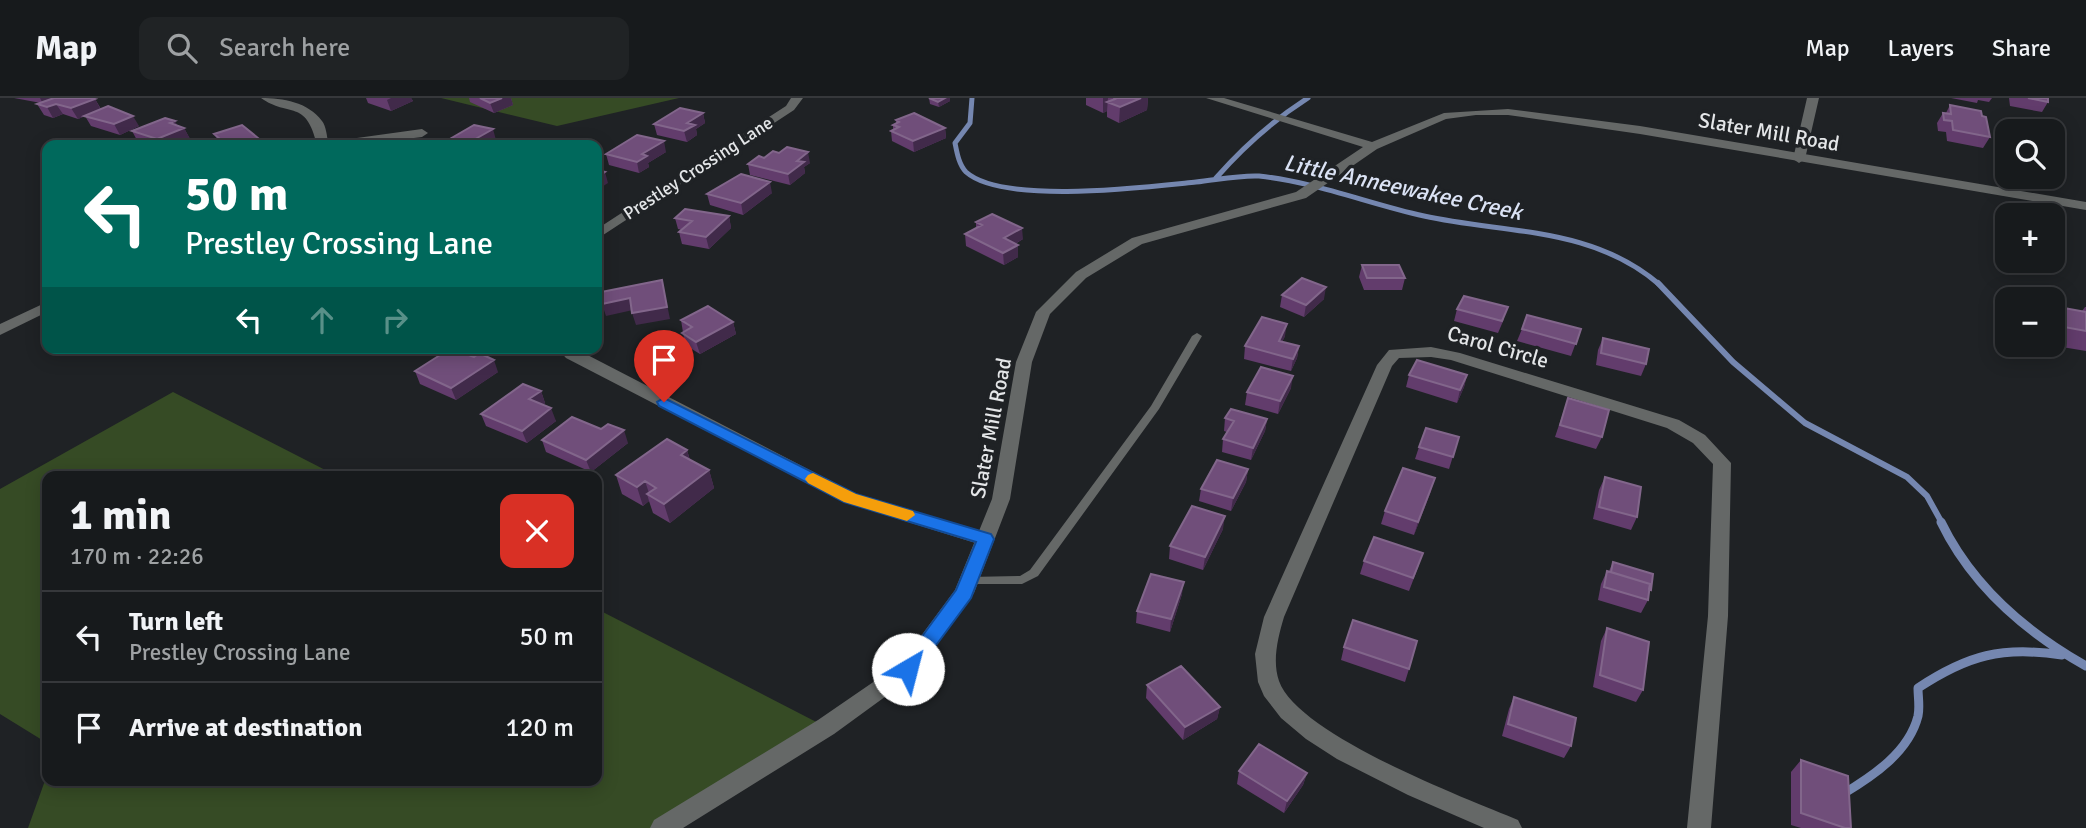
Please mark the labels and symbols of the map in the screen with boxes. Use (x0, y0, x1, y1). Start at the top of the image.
street label: Slater Mill Road (1697, 107, 1841, 157)
street label: Prestley Crossing Lane (619, 112, 777, 224)
water label: Little Anneewakee Creek (1281, 148, 1527, 227)
street label: Carol Circle (1444, 320, 1552, 374)
pin (634, 330, 694, 402)
street label: Slater Mill Road (965, 356, 1017, 500)
position arrow (871, 632, 945, 706)

